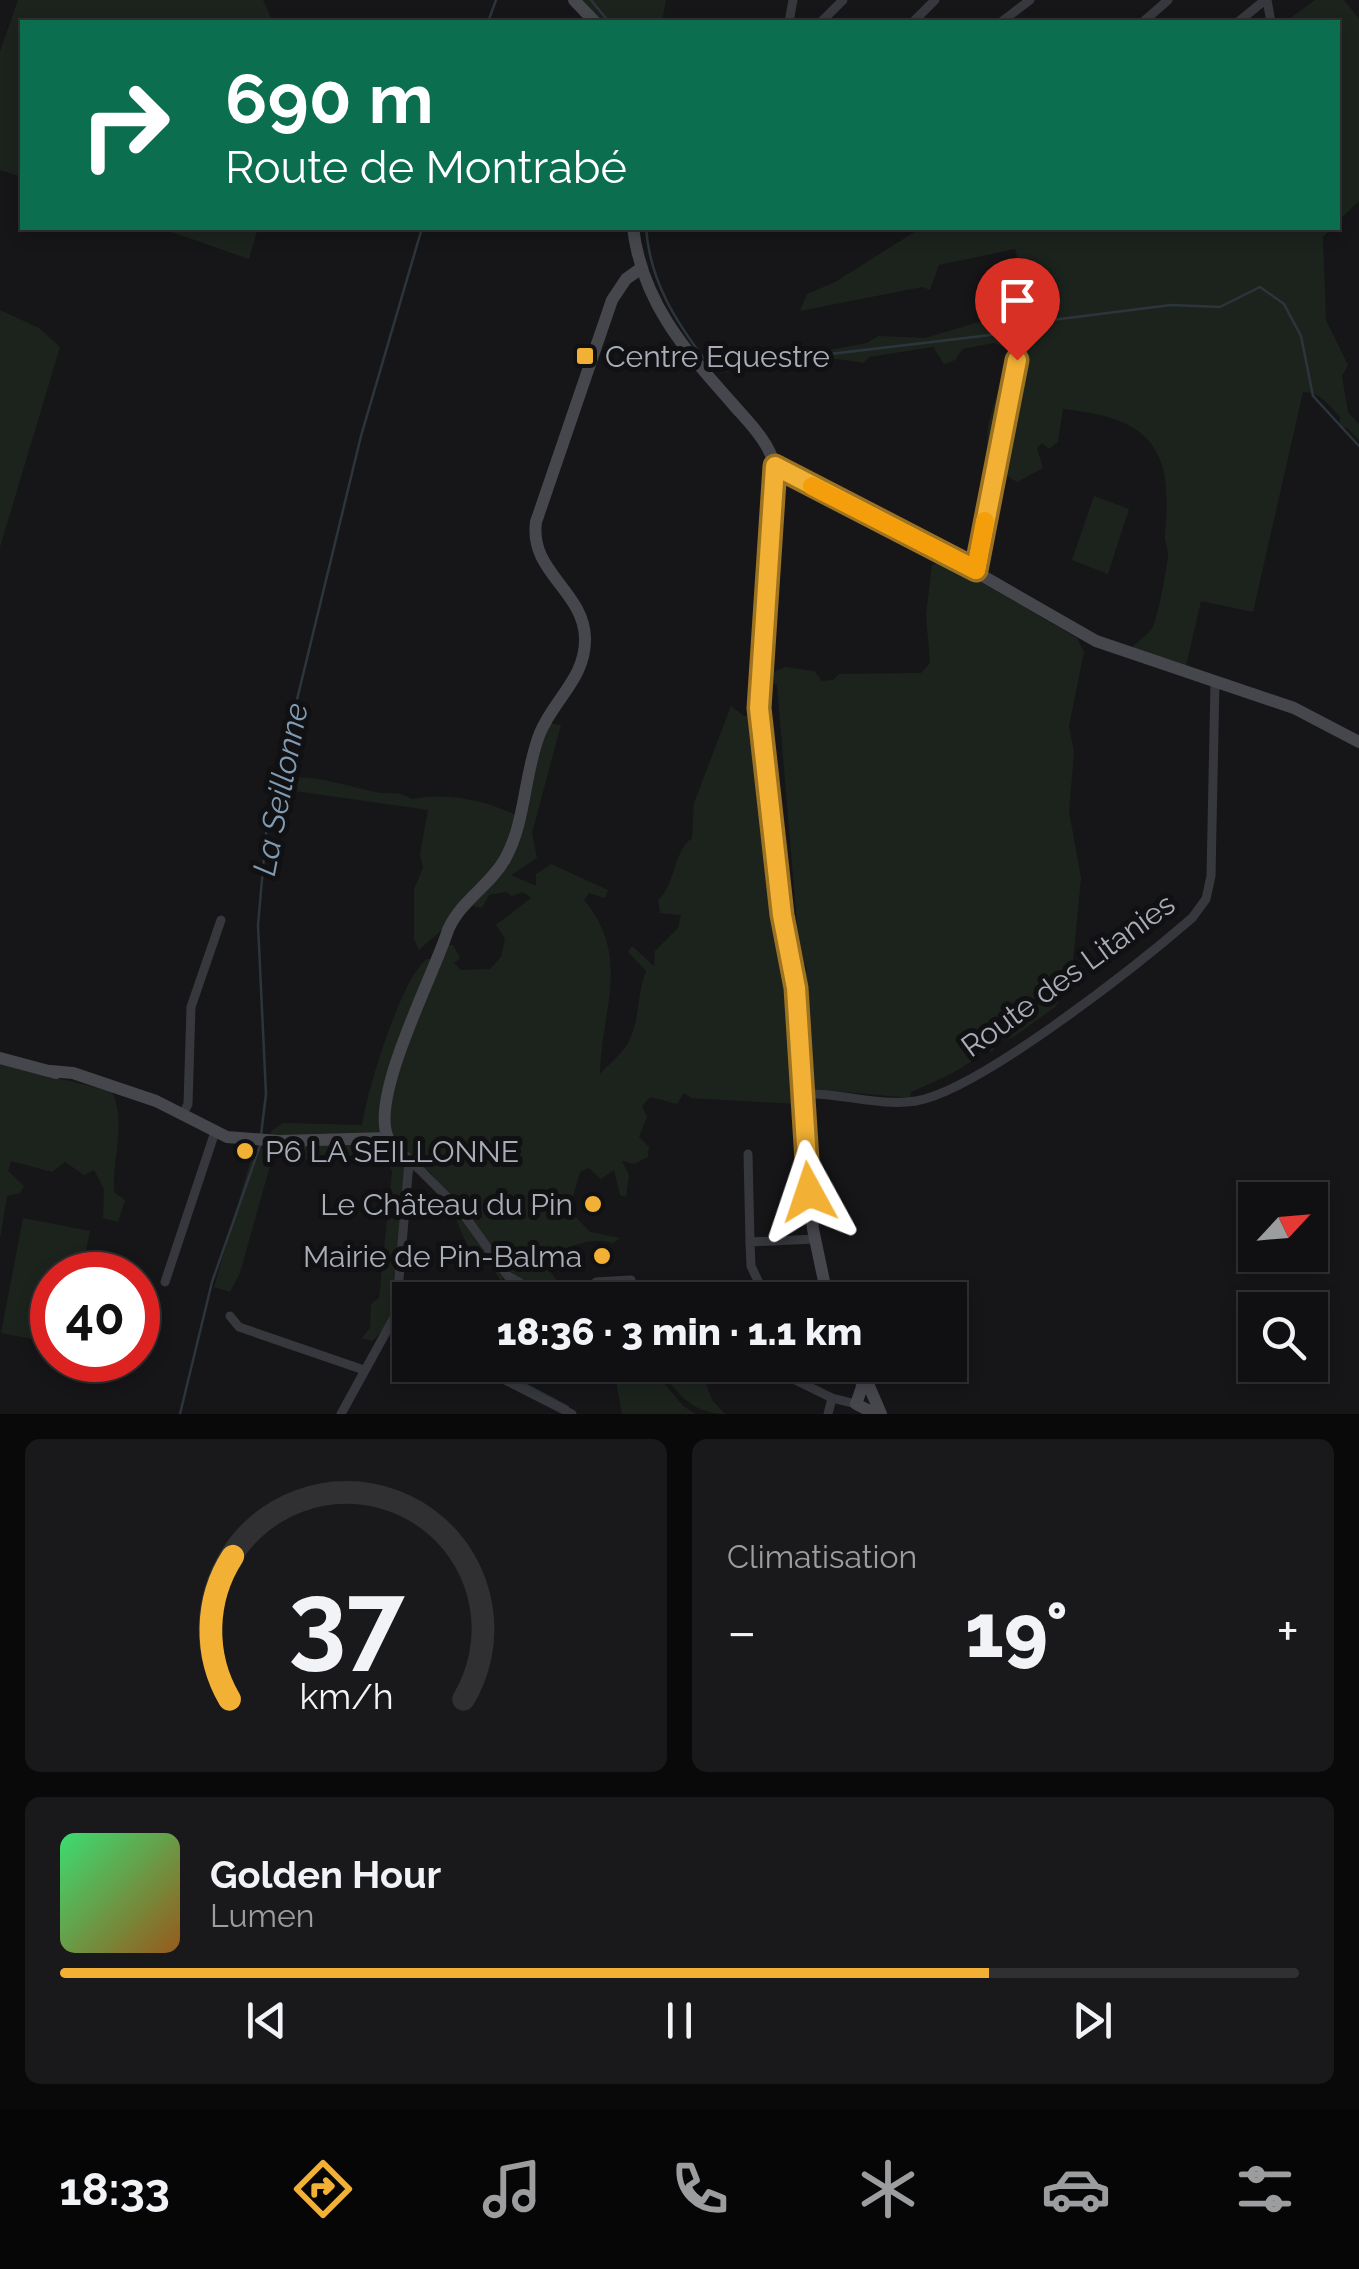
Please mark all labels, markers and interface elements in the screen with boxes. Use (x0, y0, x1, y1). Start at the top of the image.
text: 690 m (225, 57, 434, 139)
icon: right (60, 60, 190, 190)
text: Route de Montrabé (225, 141, 627, 194)
pin (975, 258, 1060, 361)
icon: arrive (990, 273, 1045, 328)
place label: Centre Equestre (605, 339, 830, 374)
marker: Centre Equestre (574, 345, 596, 367)
water label: La Seillonne (245, 700, 315, 878)
street label: Route des Litanies (955, 886, 1181, 1064)
place label: P6 LA SEILLONNE (265, 1134, 519, 1169)
marker: P6 LA SEILLONNE (234, 1140, 256, 1162)
position arrow (757, 1140, 861, 1244)
north arrow (1238, 1182, 1328, 1272)
map controls (1238, 1182, 1328, 1382)
place label: Le Château du Pin (320, 1187, 573, 1222)
marker: Le Château du Pin (582, 1193, 604, 1215)
place label: Mairie de Pin-Balma (303, 1239, 582, 1274)
marker: Mairie de Pin-Balma (591, 1245, 613, 1267)
speed limit sign: 40 (30, 1252, 160, 1382)
button: search (1238, 1292, 1328, 1382)
text: 18:36 · 3 min · 1.1 km (497, 1309, 862, 1354)
text: Climatisation (727, 1538, 917, 1575)
text: 37 (288, 1559, 405, 1681)
text: 19° (965, 1586, 1068, 1675)
text: − (727, 1599, 757, 1664)
text: + (1276, 1599, 1299, 1664)
text: km/h (299, 1675, 393, 1717)
text: Golden Hour (210, 1852, 441, 1897)
text: Lumen (210, 1897, 314, 1934)
icon: previous (239, 1993, 294, 2048)
icon: pause (652, 1993, 707, 2048)
icon: next (1065, 1993, 1120, 2048)
icon: directions (288, 2154, 358, 2224)
icon: music (477, 2154, 547, 2224)
icon: phone (665, 2154, 735, 2224)
icon: climate (853, 2154, 923, 2224)
icon: car (1041, 2154, 1111, 2224)
icon: filters (1230, 2154, 1300, 2224)
text: 18:33 (59, 2163, 170, 2216)

